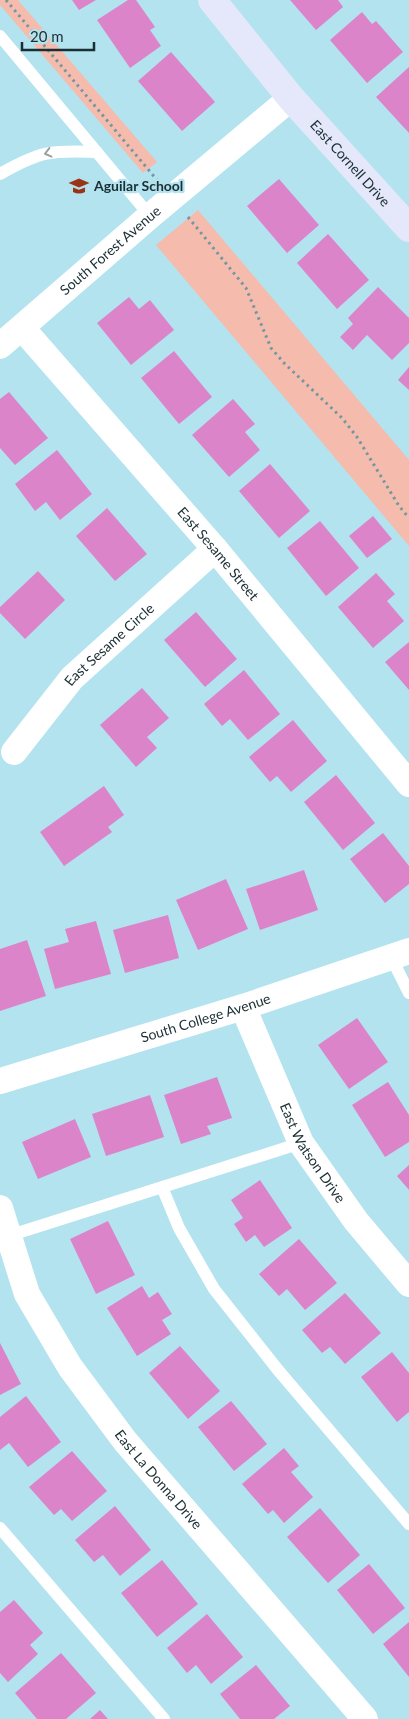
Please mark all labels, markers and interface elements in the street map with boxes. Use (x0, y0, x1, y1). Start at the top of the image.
scale bar (22, 20, 95, 52)
text: 20 m (30, 27, 64, 45)
street label: East Cornell Drive (307, 116, 394, 210)
one-way arrow (44, 147, 53, 158)
school or university icon: Aguilar School (68, 175, 90, 197)
place label: Aguilar School (93, 177, 183, 194)
street label: South Forest Avenue (56, 202, 164, 298)
street label: East Sesame Street (174, 503, 263, 604)
street label: East Sesame Circle (60, 599, 157, 689)
street label: South College Avenue (138, 989, 273, 1046)
street label: East Watson Drive (277, 1100, 349, 1206)
street label: East La Donna Drive (112, 1426, 206, 1532)

